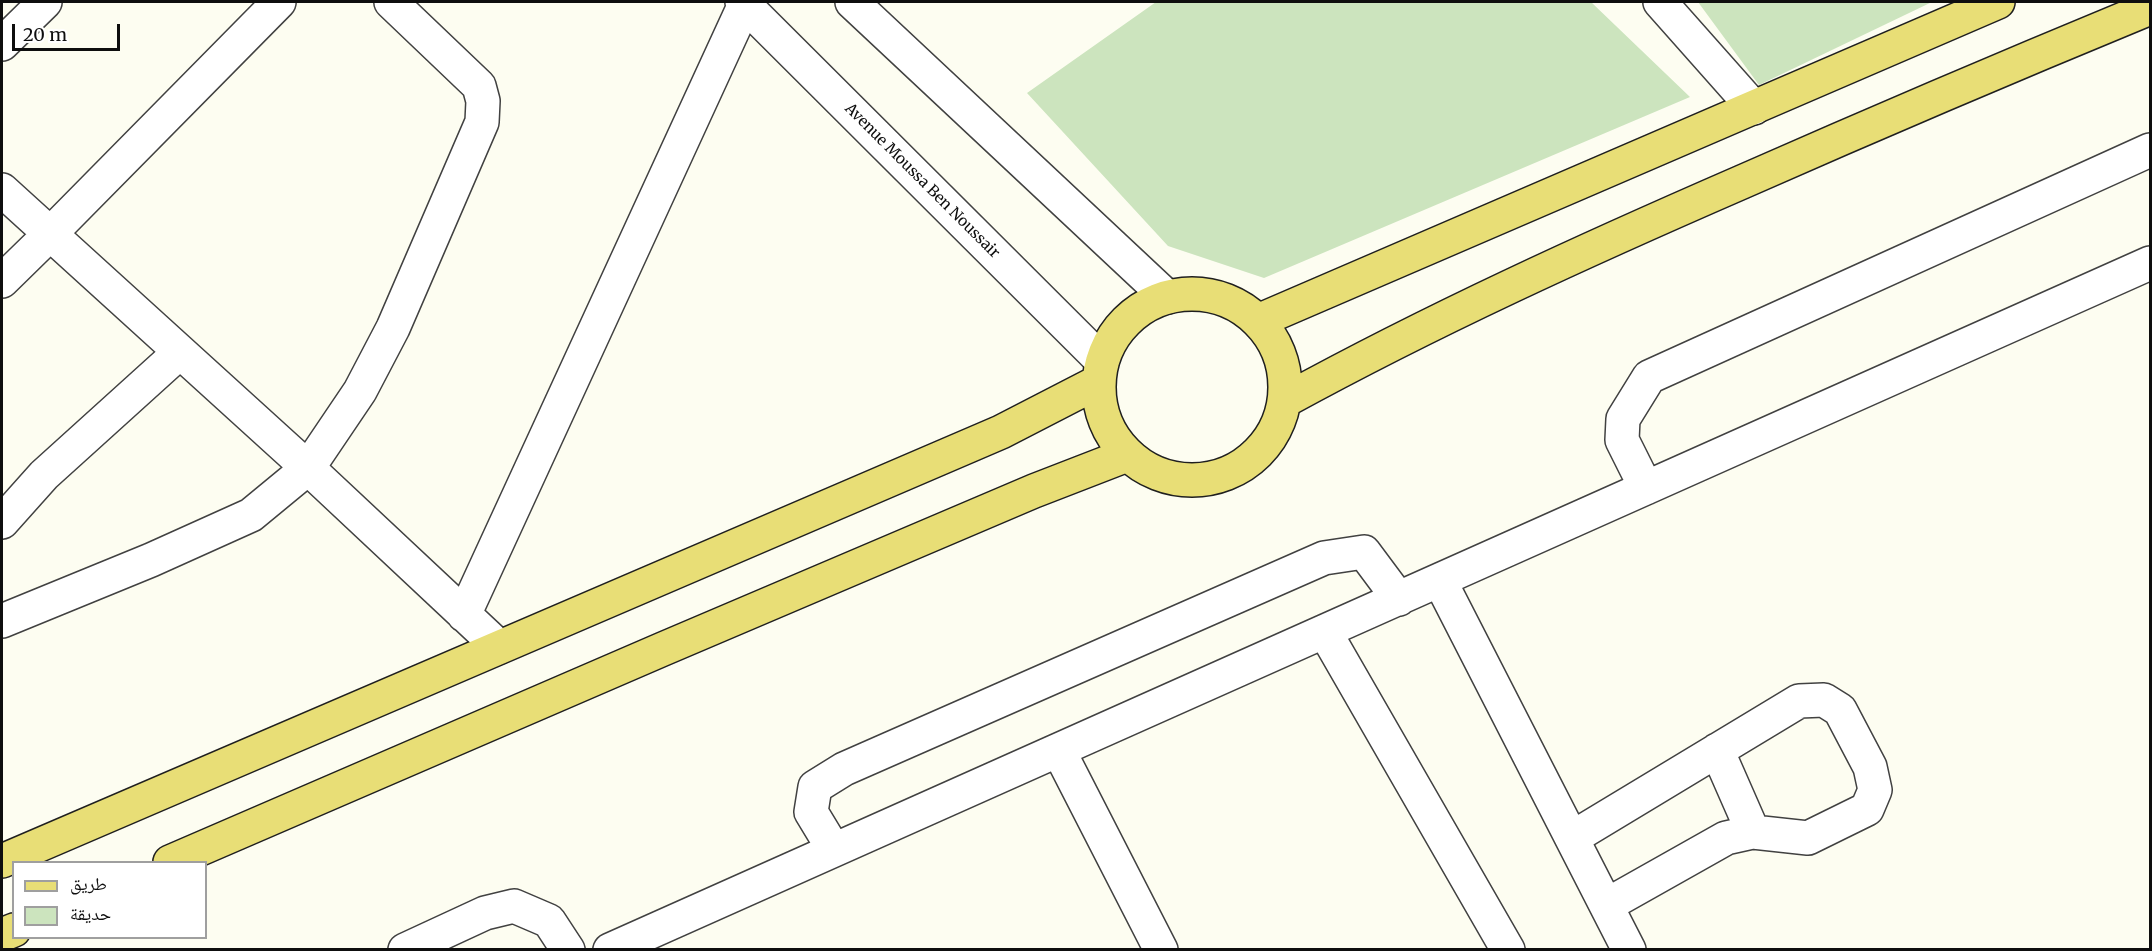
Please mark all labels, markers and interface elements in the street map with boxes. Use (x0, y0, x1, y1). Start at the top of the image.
scale bar (15, 12, 123, 50)
text: 20 m (23, 23, 67, 46)
street label: Avenue Moussa Ben Noussair (841, 100, 1003, 262)
legend (12, 861, 207, 939)
text: طريق (70, 872, 107, 895)
text: حديقة (70, 902, 111, 925)

